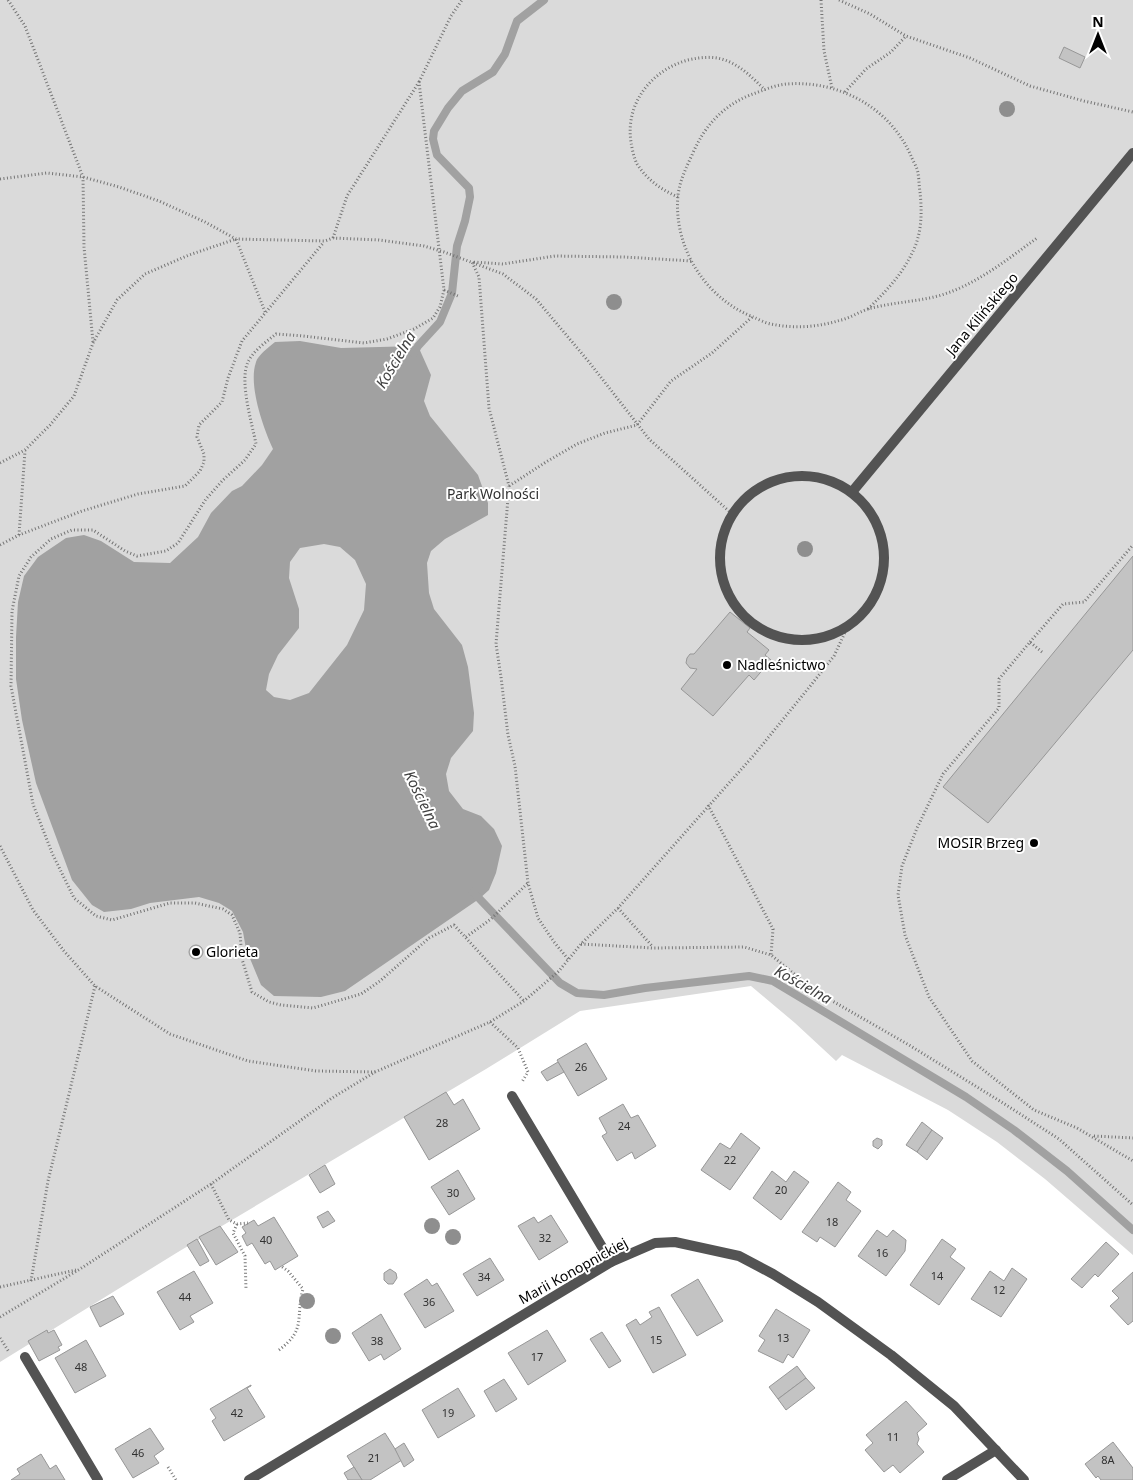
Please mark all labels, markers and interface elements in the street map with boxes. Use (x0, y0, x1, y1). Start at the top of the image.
north arrow (1073, 10, 1123, 60)
text: N (1092, 12, 1104, 31)
street label: Jana Kilińskiego (940, 268, 1022, 361)
water label: Kościelna (370, 327, 420, 391)
park label: Park Wolności (447, 484, 539, 503)
place label: Nadleśnictwo (737, 655, 826, 674)
marker: Nadleśnictwo (721, 659, 733, 671)
water label: Kościelna (400, 767, 446, 832)
place label: MOSIR Brzeg (938, 833, 1024, 852)
marker: MOSIR Brzeg (1028, 837, 1040, 849)
place label: Glorieta (206, 942, 258, 961)
marker: Glorieta (190, 946, 202, 958)
water label: Kościelna (771, 960, 836, 1008)
house number: 26 (575, 1059, 587, 1074)
house number: 28 (436, 1115, 448, 1130)
house number: 24 (618, 1118, 631, 1133)
house number: 22 (724, 1152, 736, 1167)
house number: 20 (775, 1182, 787, 1197)
house number: 30 (447, 1185, 459, 1200)
house number: 18 (826, 1214, 838, 1229)
house number: 32 (539, 1230, 551, 1245)
house number: 40 (260, 1232, 272, 1247)
street label: Marii Konopnickiej (515, 1233, 631, 1308)
house number: 16 (876, 1245, 888, 1260)
house number: 14 (931, 1268, 944, 1283)
house number: 34 (478, 1269, 491, 1284)
house number: 12 (993, 1282, 1005, 1297)
house number: 44 (179, 1289, 192, 1304)
house number: 36 (423, 1294, 435, 1309)
house number: 13 (777, 1330, 789, 1345)
house number: 15 (650, 1332, 662, 1347)
house number: 38 (371, 1333, 383, 1348)
house number: 17 (531, 1349, 543, 1364)
house number: 48 (75, 1359, 87, 1374)
house number: 42 (231, 1405, 243, 1420)
house number: 19 (442, 1405, 454, 1420)
house number: 11 (887, 1429, 899, 1444)
house number: 46 (132, 1445, 144, 1460)
house number: 21 (368, 1450, 380, 1465)
house number: 8A (1101, 1452, 1116, 1467)

